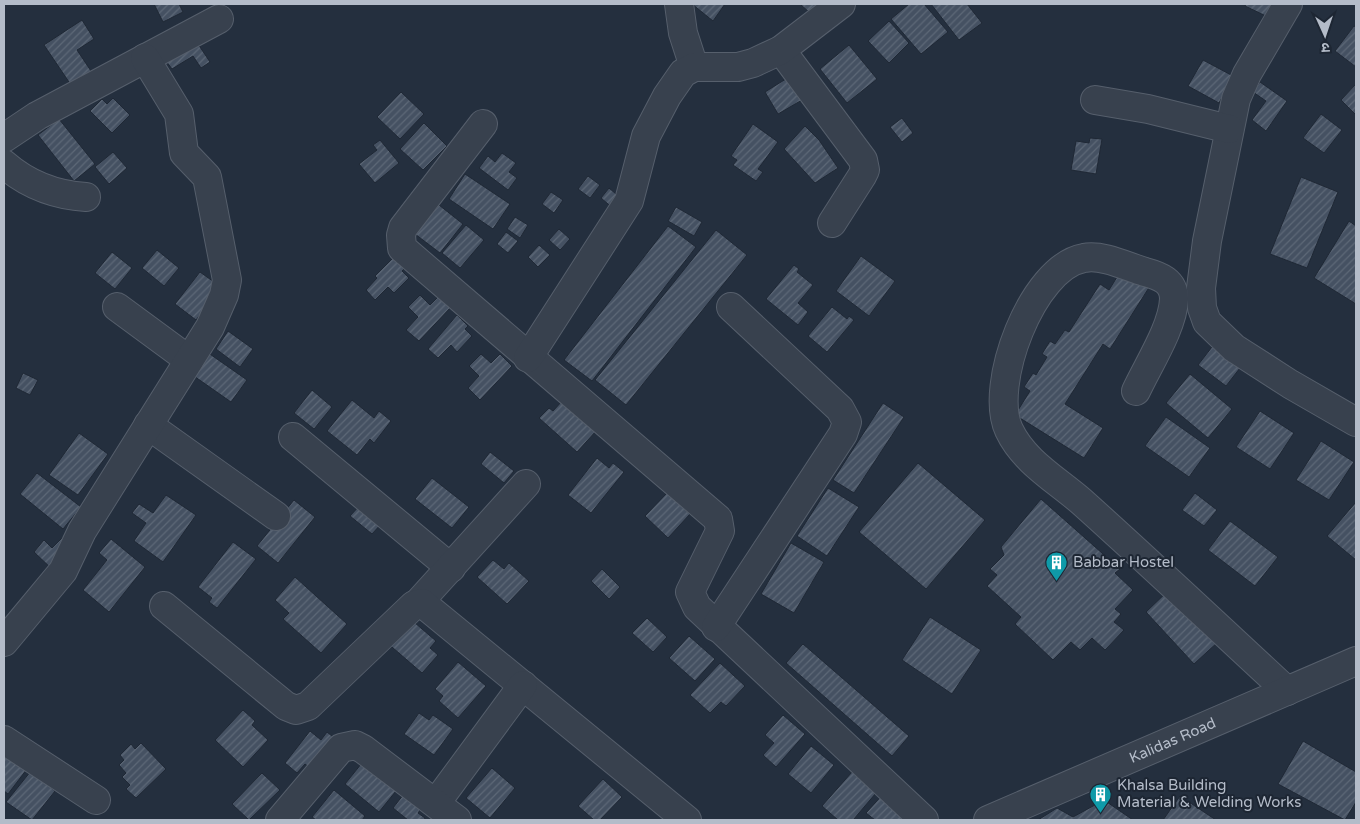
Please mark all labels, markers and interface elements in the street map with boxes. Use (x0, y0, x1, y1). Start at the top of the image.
north arrow (1300, 10, 1350, 60)
text: उ (1320, 39, 1330, 56)
building icon: Babbar Hostel (1045, 550, 1069, 581)
place label: Babbar Hostel (1073, 553, 1174, 571)
street label: Kalidas Road (1126, 714, 1219, 767)
place label: Khalsa Building Material & Welding Works (1117, 776, 1301, 811)
building icon: Khalsa Building Material & Welding Works (1089, 782, 1113, 813)

